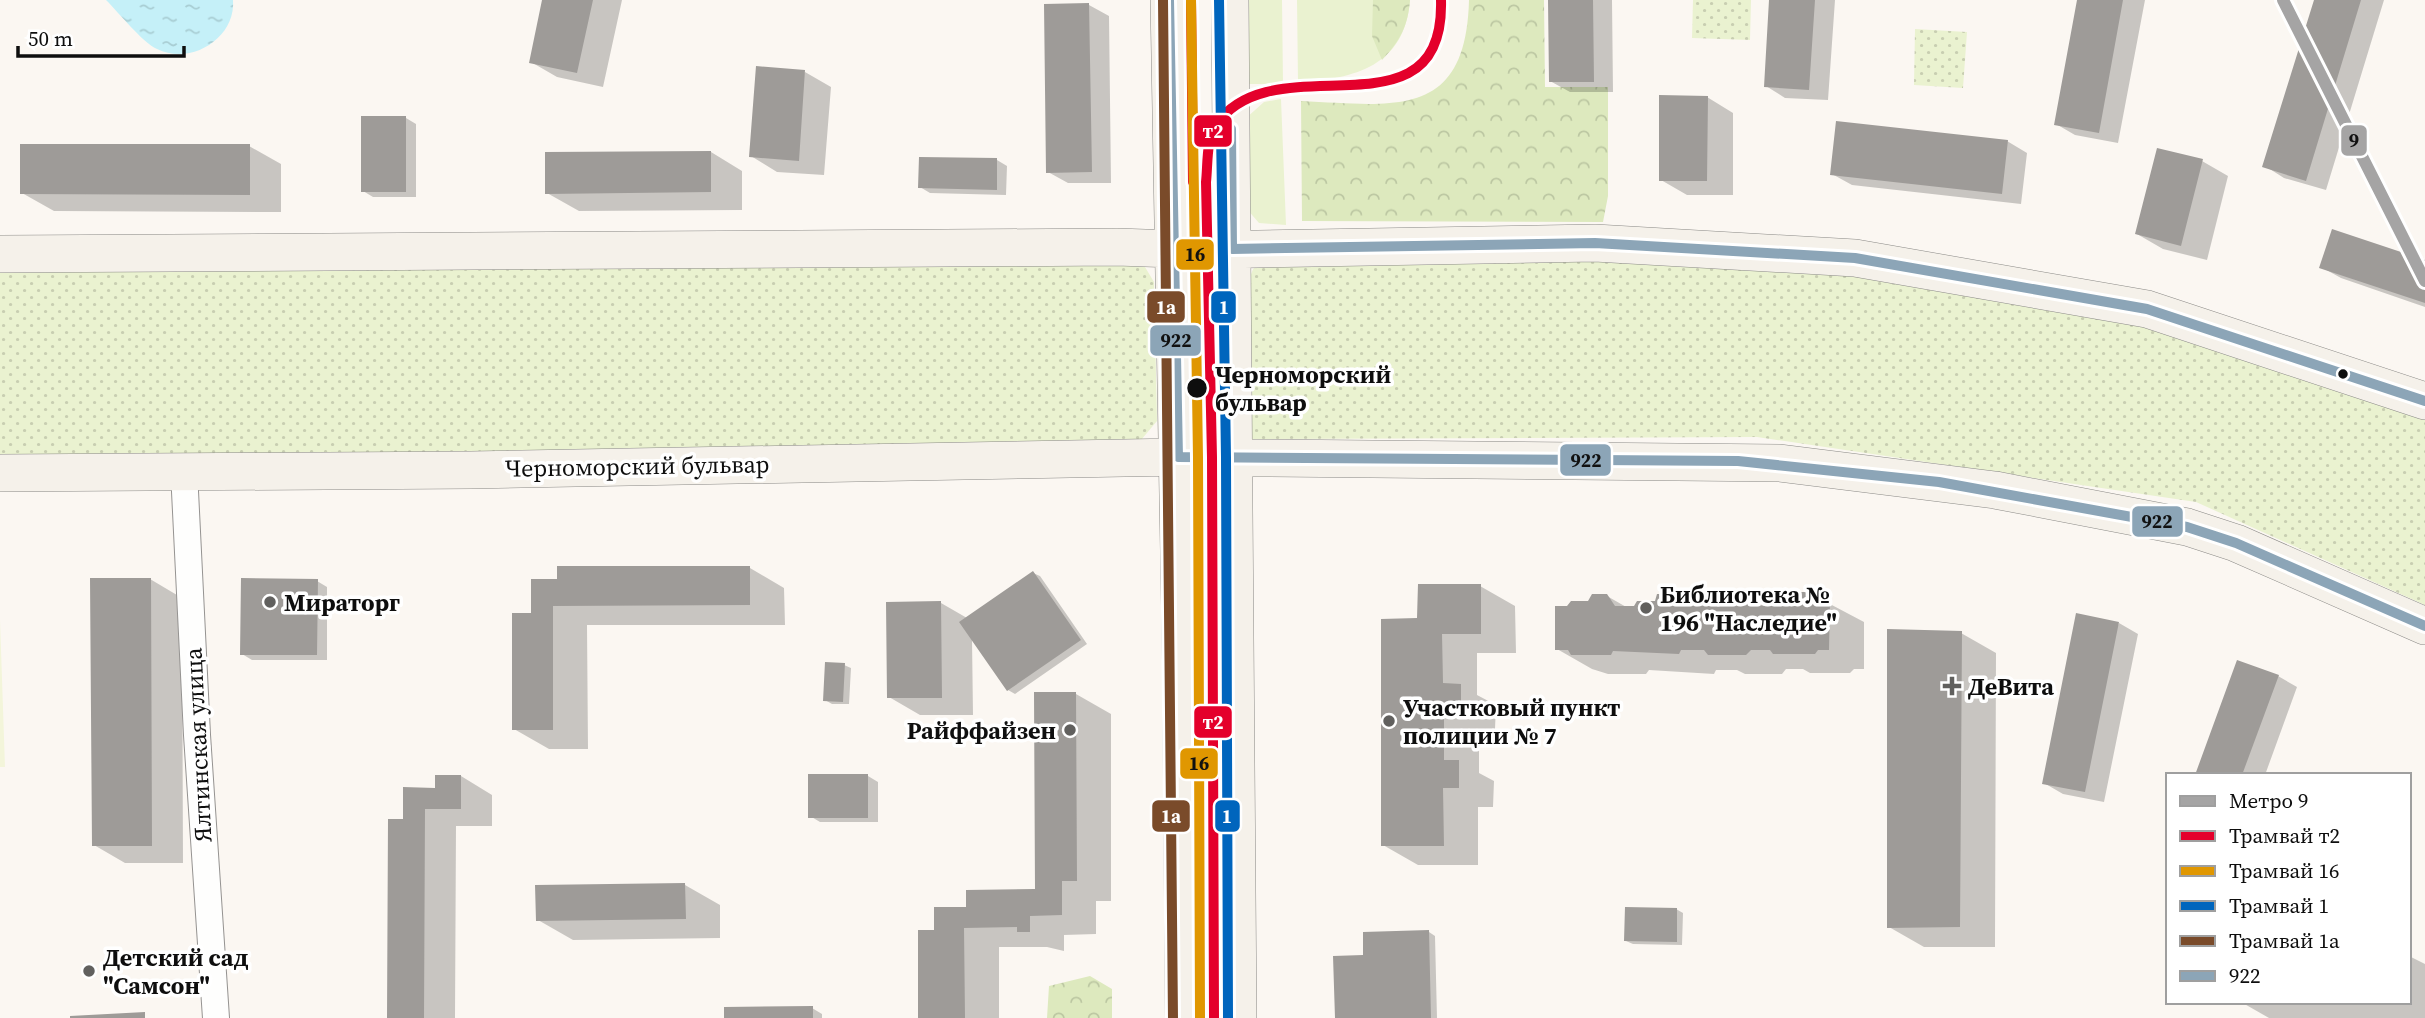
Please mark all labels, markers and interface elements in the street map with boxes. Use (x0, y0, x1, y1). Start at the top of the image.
scale bar (18, 14, 184, 58)
text: 50 m (28, 24, 73, 53)
line badge: т2 (1193, 114, 1233, 148)
text: т2 (1203, 118, 1223, 144)
line badge: 9 (2340, 124, 2368, 157)
text: 9 (2349, 127, 2359, 153)
line badge: 16 (1175, 238, 1215, 271)
text: 16 (1185, 241, 1205, 267)
line badge: 1а (1146, 290, 1186, 324)
line badge: 1 (1210, 290, 1237, 324)
text: 1а (1156, 294, 1177, 320)
text: 1 (1219, 294, 1229, 320)
line badge: 922 (1149, 324, 1202, 357)
text: 922 (1161, 327, 1191, 353)
place label: Черноморский бульвар (1215, 358, 1391, 419)
unlabelled marker (2336, 367, 2350, 381)
marker: Черноморский бульвар (1185, 376, 1209, 400)
line badge: 922 (1559, 443, 1612, 477)
street label: Черноморский бульвар (504, 447, 770, 485)
text: 922 (1571, 447, 1601, 473)
line badge: 922 (2131, 505, 2184, 538)
text: 922 (2142, 508, 2172, 534)
place label: Библиотека № 196 "Наследие" (1660, 578, 1837, 639)
place label: Мираторг (284, 586, 400, 619)
marker: Мираторг (262, 594, 278, 610)
marker: Библиотека № 196 "Наследие" (1638, 600, 1654, 616)
street label: Ялтинская улица (176, 646, 220, 843)
place label: ДеВита (1968, 670, 2054, 703)
marker: ДеВита (1942, 676, 1962, 696)
place label: Участковый пункт полиции № 7 (1403, 691, 1620, 752)
line badge: т2 (1193, 705, 1233, 739)
text: т2 (1203, 709, 1223, 735)
marker: Участковый пункт полиции № 7 (1381, 713, 1397, 729)
place label: Райффайзен (907, 714, 1056, 747)
marker: Райффайзен (1062, 722, 1078, 738)
line badge: 16 (1179, 747, 1219, 780)
text: 16 (1189, 750, 1209, 776)
legend (2166, 773, 2411, 1004)
text: Метро 9 (2229, 786, 2309, 815)
line badge: 1а (1151, 799, 1191, 833)
line badge: 1 (1214, 799, 1241, 833)
text: 1а (1161, 803, 1182, 829)
text: 1 (1222, 803, 1232, 829)
text: Трамвай т2 (2229, 821, 2340, 850)
text: Трамвай 16 (2229, 856, 2340, 885)
text: Трамвай 1 (2229, 891, 2329, 920)
text: Трамвай 1а (2229, 926, 2340, 955)
place label: Детский сад "Самсон" (103, 941, 249, 1002)
text: 922 (2229, 961, 2261, 990)
marker: Детский сад "Самсон" (81, 963, 97, 979)

